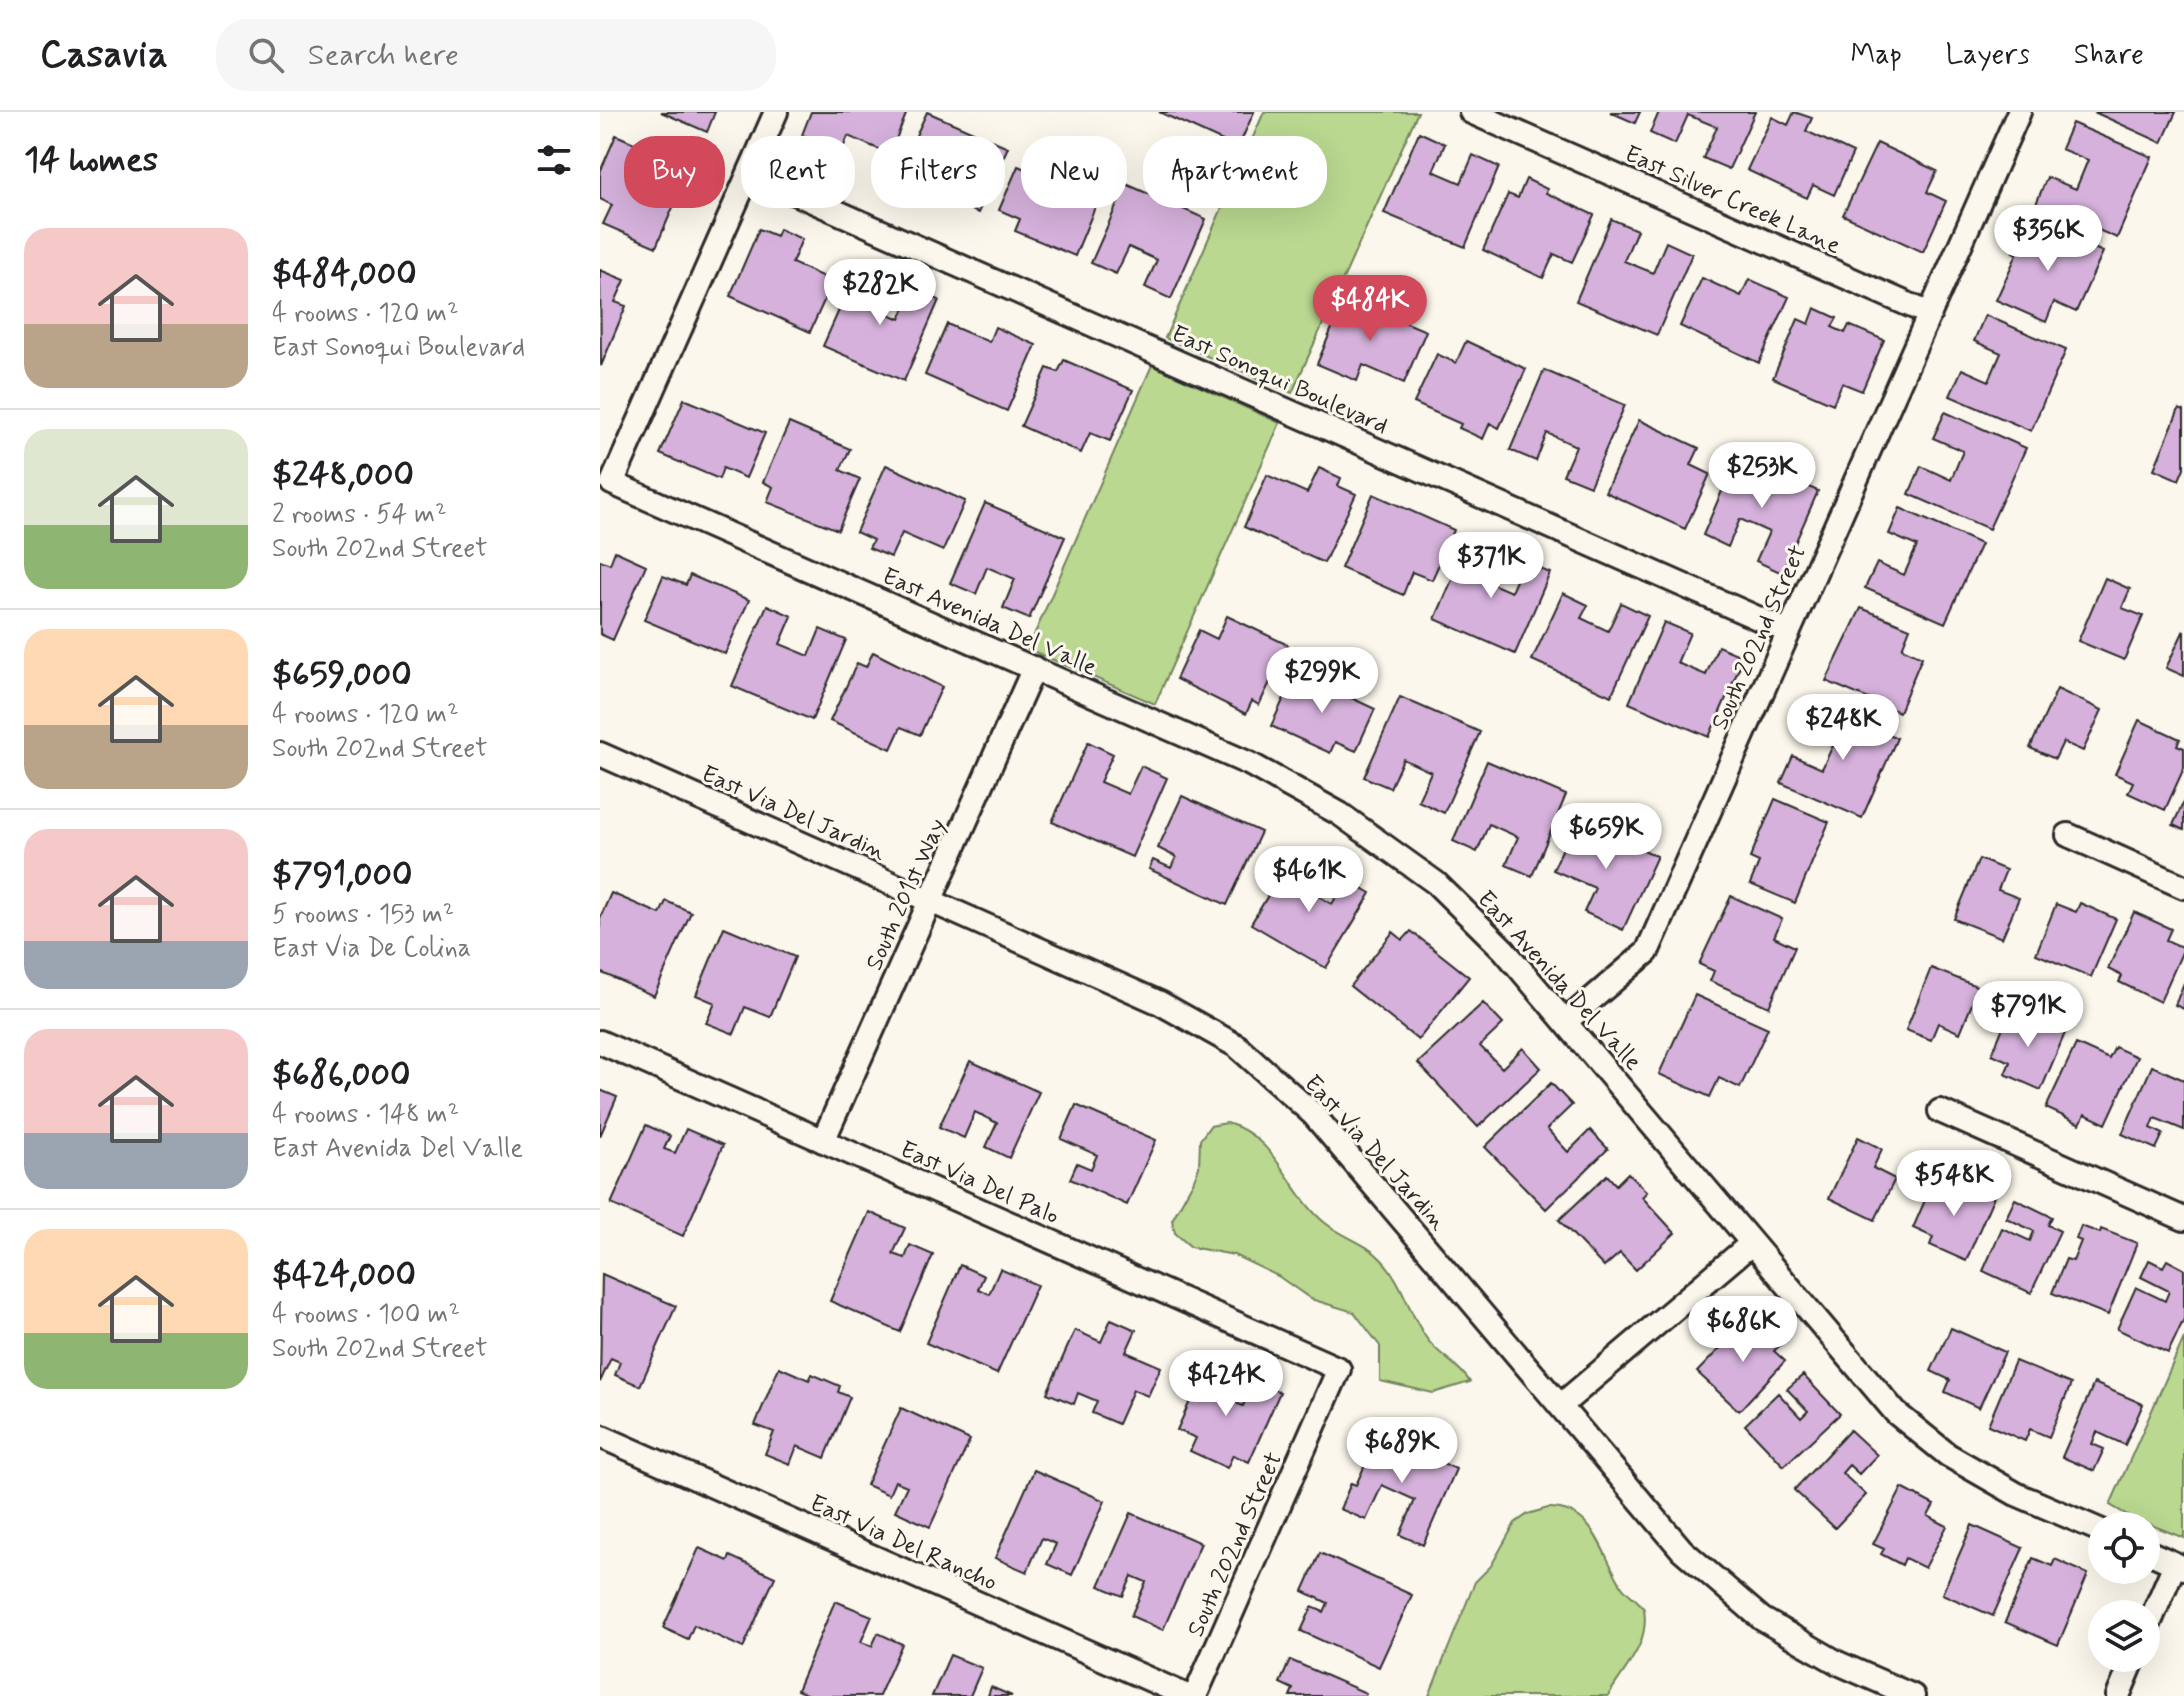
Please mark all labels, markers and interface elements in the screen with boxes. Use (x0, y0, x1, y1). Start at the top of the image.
search box (216, 19, 776, 91)
text: Casavia (40, 31, 168, 80)
icon: search (244, 33, 288, 77)
text: Search here (308, 36, 459, 75)
text: Map (1851, 37, 1902, 74)
text: Layers (1946, 37, 2030, 74)
text: Share (2074, 37, 2144, 74)
chip: Buy (624, 136, 725, 208)
chip: Rent (741, 136, 855, 208)
chip: Filters (871, 136, 1005, 208)
chip: New (1021, 136, 1127, 208)
chip: Apartment (1143, 136, 1327, 208)
text: 14 homes (24, 138, 158, 183)
icon: filters (532, 138, 576, 182)
street label: East Silver Creek Lane (1620, 139, 1845, 262)
pin: $356K (1992, 205, 2104, 273)
text: $356K (2012, 214, 2084, 248)
text: $484,000 (272, 252, 417, 297)
pin: $282K (824, 259, 936, 327)
icon: home (88, 260, 184, 356)
text: $282K (842, 268, 918, 302)
pin: $484K (1314, 275, 1426, 343)
text: $484K (1331, 284, 1409, 318)
text: 4 rooms · 120 m² (272, 297, 459, 331)
street label: East Sonoqui Boulevard (1166, 319, 1392, 442)
text: East Sonoqui Boulevard (272, 331, 525, 365)
pin: $253K (1706, 442, 1818, 510)
text: $253K (1727, 451, 1797, 485)
text: $248,000 (272, 453, 414, 498)
icon: home (88, 461, 184, 557)
text: 2 rooms · 54 m² (272, 498, 447, 532)
text: South 202nd Street (272, 532, 488, 566)
pin: $371K (1435, 532, 1547, 600)
street label: South 202nd Street (1705, 540, 1814, 735)
text: $371K (1457, 541, 1525, 575)
street label: East Avenida Del Valle (877, 561, 1102, 684)
pin: $299K (1266, 647, 1378, 715)
text: $659,000 (272, 653, 412, 698)
text: $299K (1284, 656, 1360, 690)
icon: home (88, 661, 184, 757)
pin: $248K (1787, 694, 1899, 762)
text: 4 rooms · 120 m² (272, 698, 459, 732)
text: $248K (1805, 703, 1881, 737)
text: South 202nd Street (272, 732, 488, 766)
street label: East Via Del Jardin (696, 759, 891, 868)
pin: $659K (1550, 803, 1662, 871)
text: $659K (1569, 812, 1643, 846)
street label: South 201st Way (859, 814, 954, 975)
pin: $461K (1253, 846, 1365, 914)
text: $791,000 (272, 853, 412, 898)
text: $461K (1272, 855, 1346, 889)
icon: home (88, 861, 184, 957)
street label: East Avenida Del Valle (1470, 885, 1648, 1078)
text: 5 rooms · 153 m² (272, 898, 454, 932)
text: East Via De Colina (272, 932, 471, 966)
pin: $791K (1972, 981, 2084, 1049)
text: $791K (1990, 990, 2066, 1024)
text: $686,000 (272, 1053, 410, 1098)
icon: home (88, 1061, 184, 1157)
street label: East Via Del Jardin (1297, 1069, 1453, 1237)
text: 4 rooms · 148 m² (272, 1098, 459, 1132)
text: East Avenida Del Valle (272, 1132, 523, 1166)
street label: East Via Del Palo (895, 1134, 1064, 1232)
pin: $548K (1898, 1150, 2010, 1218)
text: $548K (1914, 1159, 1994, 1193)
text: $424,000 (272, 1253, 416, 1298)
icon: home (88, 1261, 184, 1357)
pin: $686K (1687, 1296, 1799, 1364)
text: 4 rooms · 100 m² (272, 1298, 460, 1332)
text: $686K (1706, 1305, 1780, 1339)
text: South 202nd Street (272, 1332, 488, 1366)
pin: $424K (1170, 1350, 1282, 1418)
text: $424K (1187, 1359, 1265, 1393)
pin: $689K (1346, 1417, 1458, 1485)
text: $689K (1365, 1426, 1439, 1460)
street label: South 202nd Street (1181, 1447, 1290, 1642)
street label: East Via Del Rancho (805, 1488, 1002, 1599)
map controls (2088, 1512, 2160, 1672)
button: locate (2088, 1512, 2160, 1584)
button: layers (2088, 1600, 2160, 1672)

